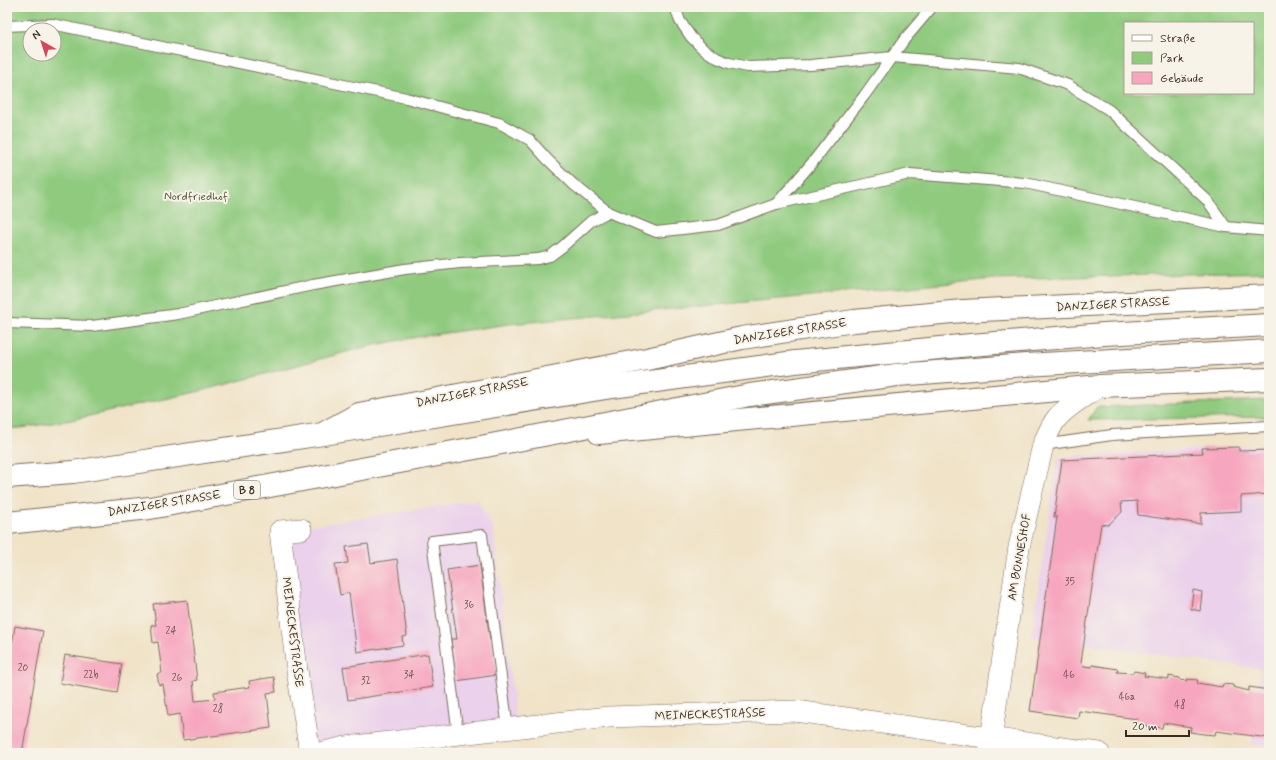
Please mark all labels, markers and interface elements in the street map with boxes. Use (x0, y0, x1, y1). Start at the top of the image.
north arrow (22, 22, 62, 62)
legend (1124, 22, 1254, 94)
text: N (29, 27, 44, 43)
text: Straße (1160, 31, 1195, 47)
text: Park (1160, 51, 1184, 67)
text: Gebäude (1160, 71, 1203, 87)
park label: Nordfriedhof (164, 189, 228, 205)
street label: DANZIGER STRASSE (1056, 294, 1171, 316)
street label: DANZIGER STRASSE (732, 315, 848, 349)
street label: DANZIGER STRASSE (415, 374, 530, 412)
road number: B 8 (234, 481, 260, 499)
street label: DANZIGER STRASSE (106, 487, 222, 521)
street label: AM BONNESHOF (1004, 513, 1035, 602)
street label: MEINECKESTRASSE (277, 576, 307, 688)
house number: 35 (1065, 576, 1075, 589)
house number: 36 (464, 599, 474, 612)
house number: 24 (166, 625, 176, 638)
house number: 20 (18, 662, 29, 675)
house number: 22b (83, 669, 99, 682)
house number: 34 (404, 669, 414, 682)
house number: 46 (1063, 669, 1075, 682)
house number: 26 (172, 672, 183, 685)
house number: 32 (361, 675, 371, 688)
house number: 46a (1119, 691, 1135, 704)
house number: 48 (1174, 698, 1186, 712)
house number: 28 (213, 702, 223, 716)
street label: MEINECKESTRASSE (654, 705, 766, 725)
scale bar (1126, 712, 1189, 738)
text: 20 m (1132, 719, 1158, 735)

